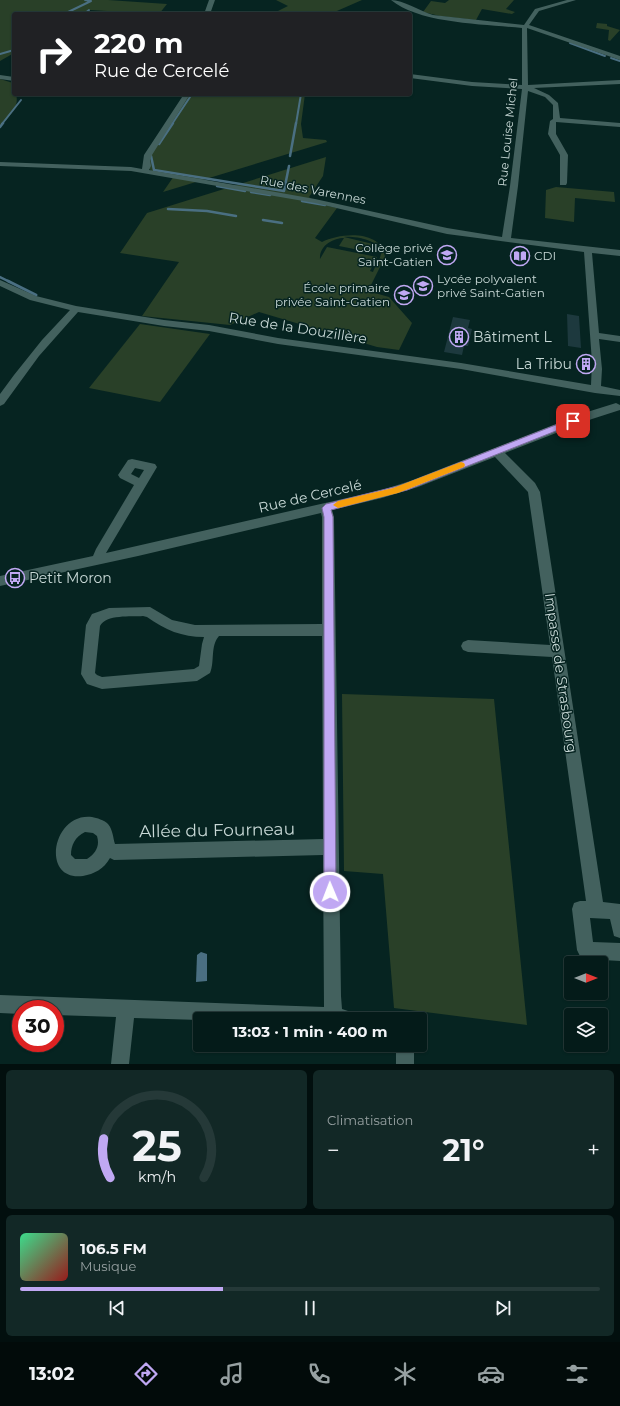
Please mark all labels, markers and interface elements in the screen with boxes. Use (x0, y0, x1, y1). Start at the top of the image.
text: 220 m (94, 26, 183, 60)
icon: right (28, 28, 80, 80)
text: Rue de Cercelé (94, 60, 229, 82)
street label: Rue Louise Michel (494, 77, 521, 187)
street label: Rue des Varennes (259, 172, 367, 207)
place label: Collège privé Saint-Gatien (355, 240, 433, 269)
school or university icon: Collège privé Saint-Gatien (436, 244, 458, 266)
library icon: CDI (509, 245, 531, 267)
place label: CDI (534, 248, 556, 263)
place label: Lycée polyvalent privé Saint-Gatien (437, 271, 545, 300)
school or university icon: Lycée polyvalent privé Saint-Gatien (412, 275, 434, 297)
place label: École primaire privée Saint-Gatien (275, 280, 390, 309)
school or university icon: École primaire privée Saint-Gatien (393, 284, 415, 306)
street label: Rue de la Douzillère (228, 308, 368, 348)
building icon: Bâtiment L (448, 326, 470, 348)
place label: Bâtiment L (473, 328, 552, 346)
building icon: La Tribu (575, 353, 597, 375)
place label: La Tribu (516, 355, 572, 373)
pin (556, 404, 590, 438)
icon: arrive (562, 410, 584, 432)
street label: Rue de Cercelé (257, 475, 363, 517)
bus stop icon: Petit Moron (4, 567, 26, 589)
place label: Petit Moron (29, 569, 112, 587)
street label: Impasse de Strasbourg (541, 592, 581, 754)
street label: Allée du Fourneau (139, 819, 295, 841)
position arrow (309, 871, 351, 913)
north arrow (564, 956, 608, 1000)
map controls (564, 956, 608, 1052)
speed limit sign: 30 (12, 1000, 64, 1052)
button: layers (564, 1008, 608, 1052)
text: 13:03 · 1 min · 400 m (232, 1022, 388, 1041)
text: Climatisation (327, 1112, 413, 1128)
text: 25 (132, 1120, 181, 1170)
text: 21° (443, 1132, 485, 1169)
text: − (327, 1137, 340, 1164)
text: + (587, 1137, 600, 1164)
text: km/h (137, 1167, 176, 1185)
text: 106.5 FM (80, 1239, 147, 1258)
text: Musique (80, 1258, 136, 1274)
icon: previous (106, 1297, 128, 1319)
icon: pause (299, 1297, 321, 1319)
icon: next (492, 1297, 514, 1319)
icon: directions (132, 1360, 160, 1388)
icon: music (218, 1360, 246, 1388)
icon: phone (305, 1360, 333, 1388)
icon: climate (391, 1360, 419, 1388)
icon: car (477, 1360, 505, 1388)
icon: filters (563, 1360, 591, 1388)
text: 13:02 (29, 1363, 74, 1385)

